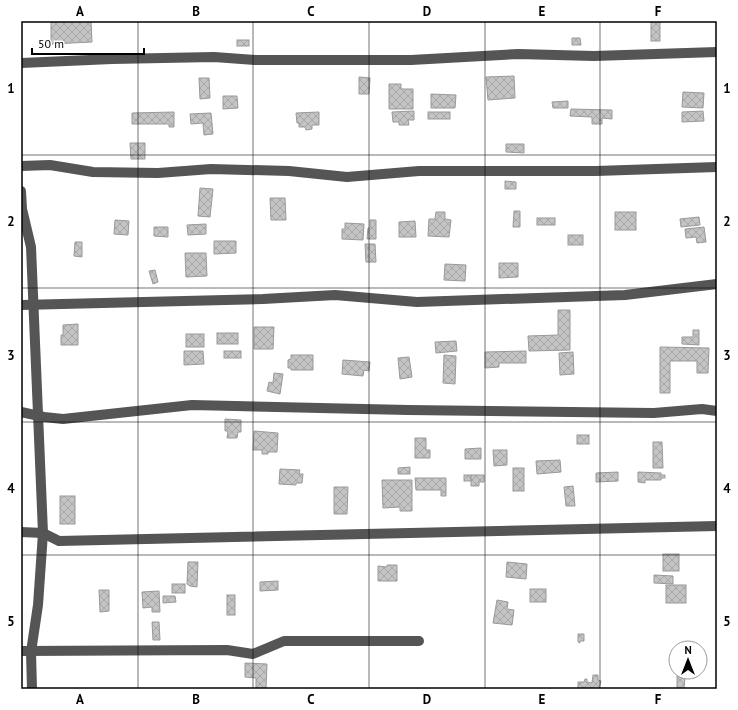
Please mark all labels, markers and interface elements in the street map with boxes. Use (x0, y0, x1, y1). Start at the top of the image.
text: A (76, 3, 84, 20)
text: B (192, 3, 200, 20)
text: C (307, 3, 315, 20)
text: D (423, 3, 431, 20)
text: E (539, 3, 546, 20)
text: F (655, 3, 662, 20)
scale bar (32, 30, 144, 56)
text: 50 m (38, 36, 64, 51)
text: 1 (7, 80, 15, 97)
text: 1 (723, 80, 731, 97)
text: 2 (7, 213, 15, 230)
text: 2 (723, 213, 731, 230)
text: 3 (7, 347, 15, 364)
text: 3 (723, 347, 731, 364)
text: 4 (7, 480, 15, 497)
text: 4 (723, 480, 731, 497)
text: 5 (7, 613, 15, 630)
text: 5 (723, 613, 731, 630)
north arrow (668, 640, 708, 680)
text: N (684, 643, 692, 657)
text: A (76, 691, 84, 708)
text: B (192, 691, 200, 708)
text: C (307, 691, 315, 708)
text: D (423, 691, 431, 708)
text: E (539, 691, 546, 708)
text: F (655, 691, 662, 708)

